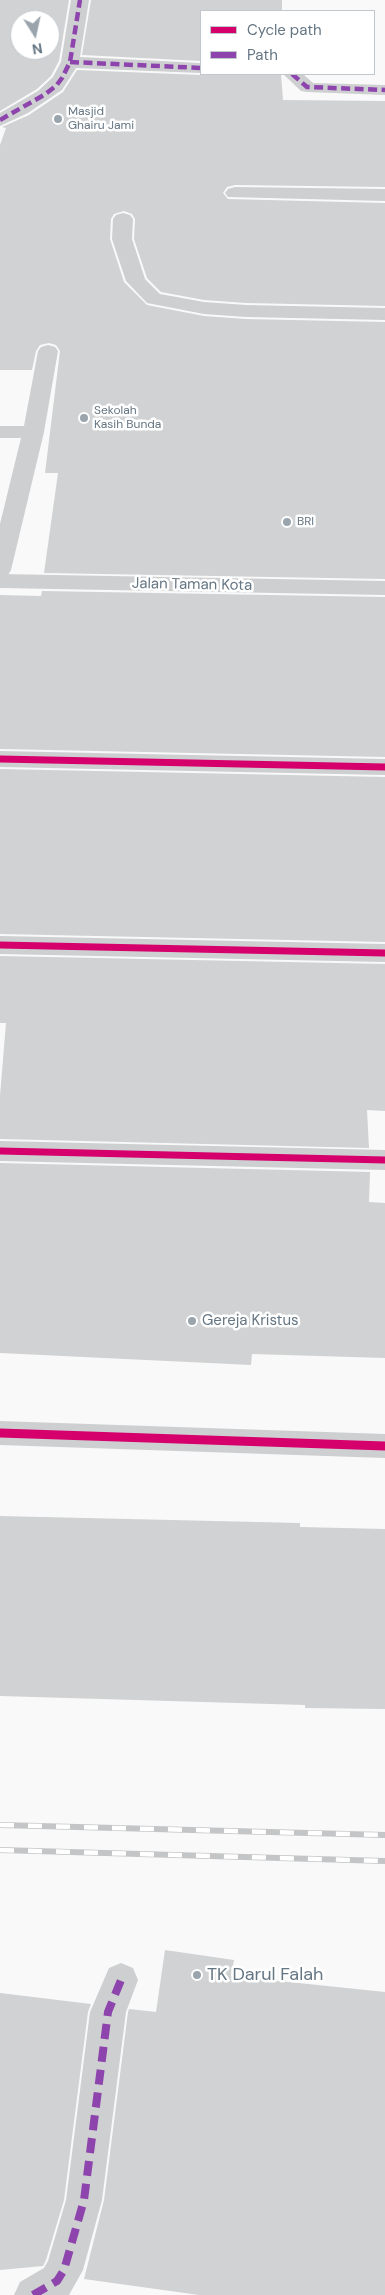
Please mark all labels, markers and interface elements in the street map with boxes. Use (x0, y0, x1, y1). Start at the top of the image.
north arrow (10, 10, 60, 60)
legend (200, 10, 375, 75)
text: Cycle path (247, 20, 322, 40)
text: N (31, 39, 44, 59)
text: Path (247, 45, 278, 65)
place label: Masjid Ghairu Jami (68, 105, 134, 133)
marker: Masjid Ghairu Jami (52, 113, 64, 125)
place label: Sekolah Kasih Bunda (94, 404, 161, 432)
marker: Sekolah Kasih Bunda (78, 412, 90, 424)
place label: BRI (297, 515, 314, 529)
marker: BRI (281, 516, 293, 528)
street label: Jalan Taman Kota (132, 575, 252, 595)
place label: Gereja Kristus (202, 1312, 299, 1330)
marker: Gereja Kristus (186, 1315, 198, 1327)
place label: TK Darul Falah (207, 1964, 323, 1986)
marker: TK Darul Falah (191, 1969, 203, 1981)

